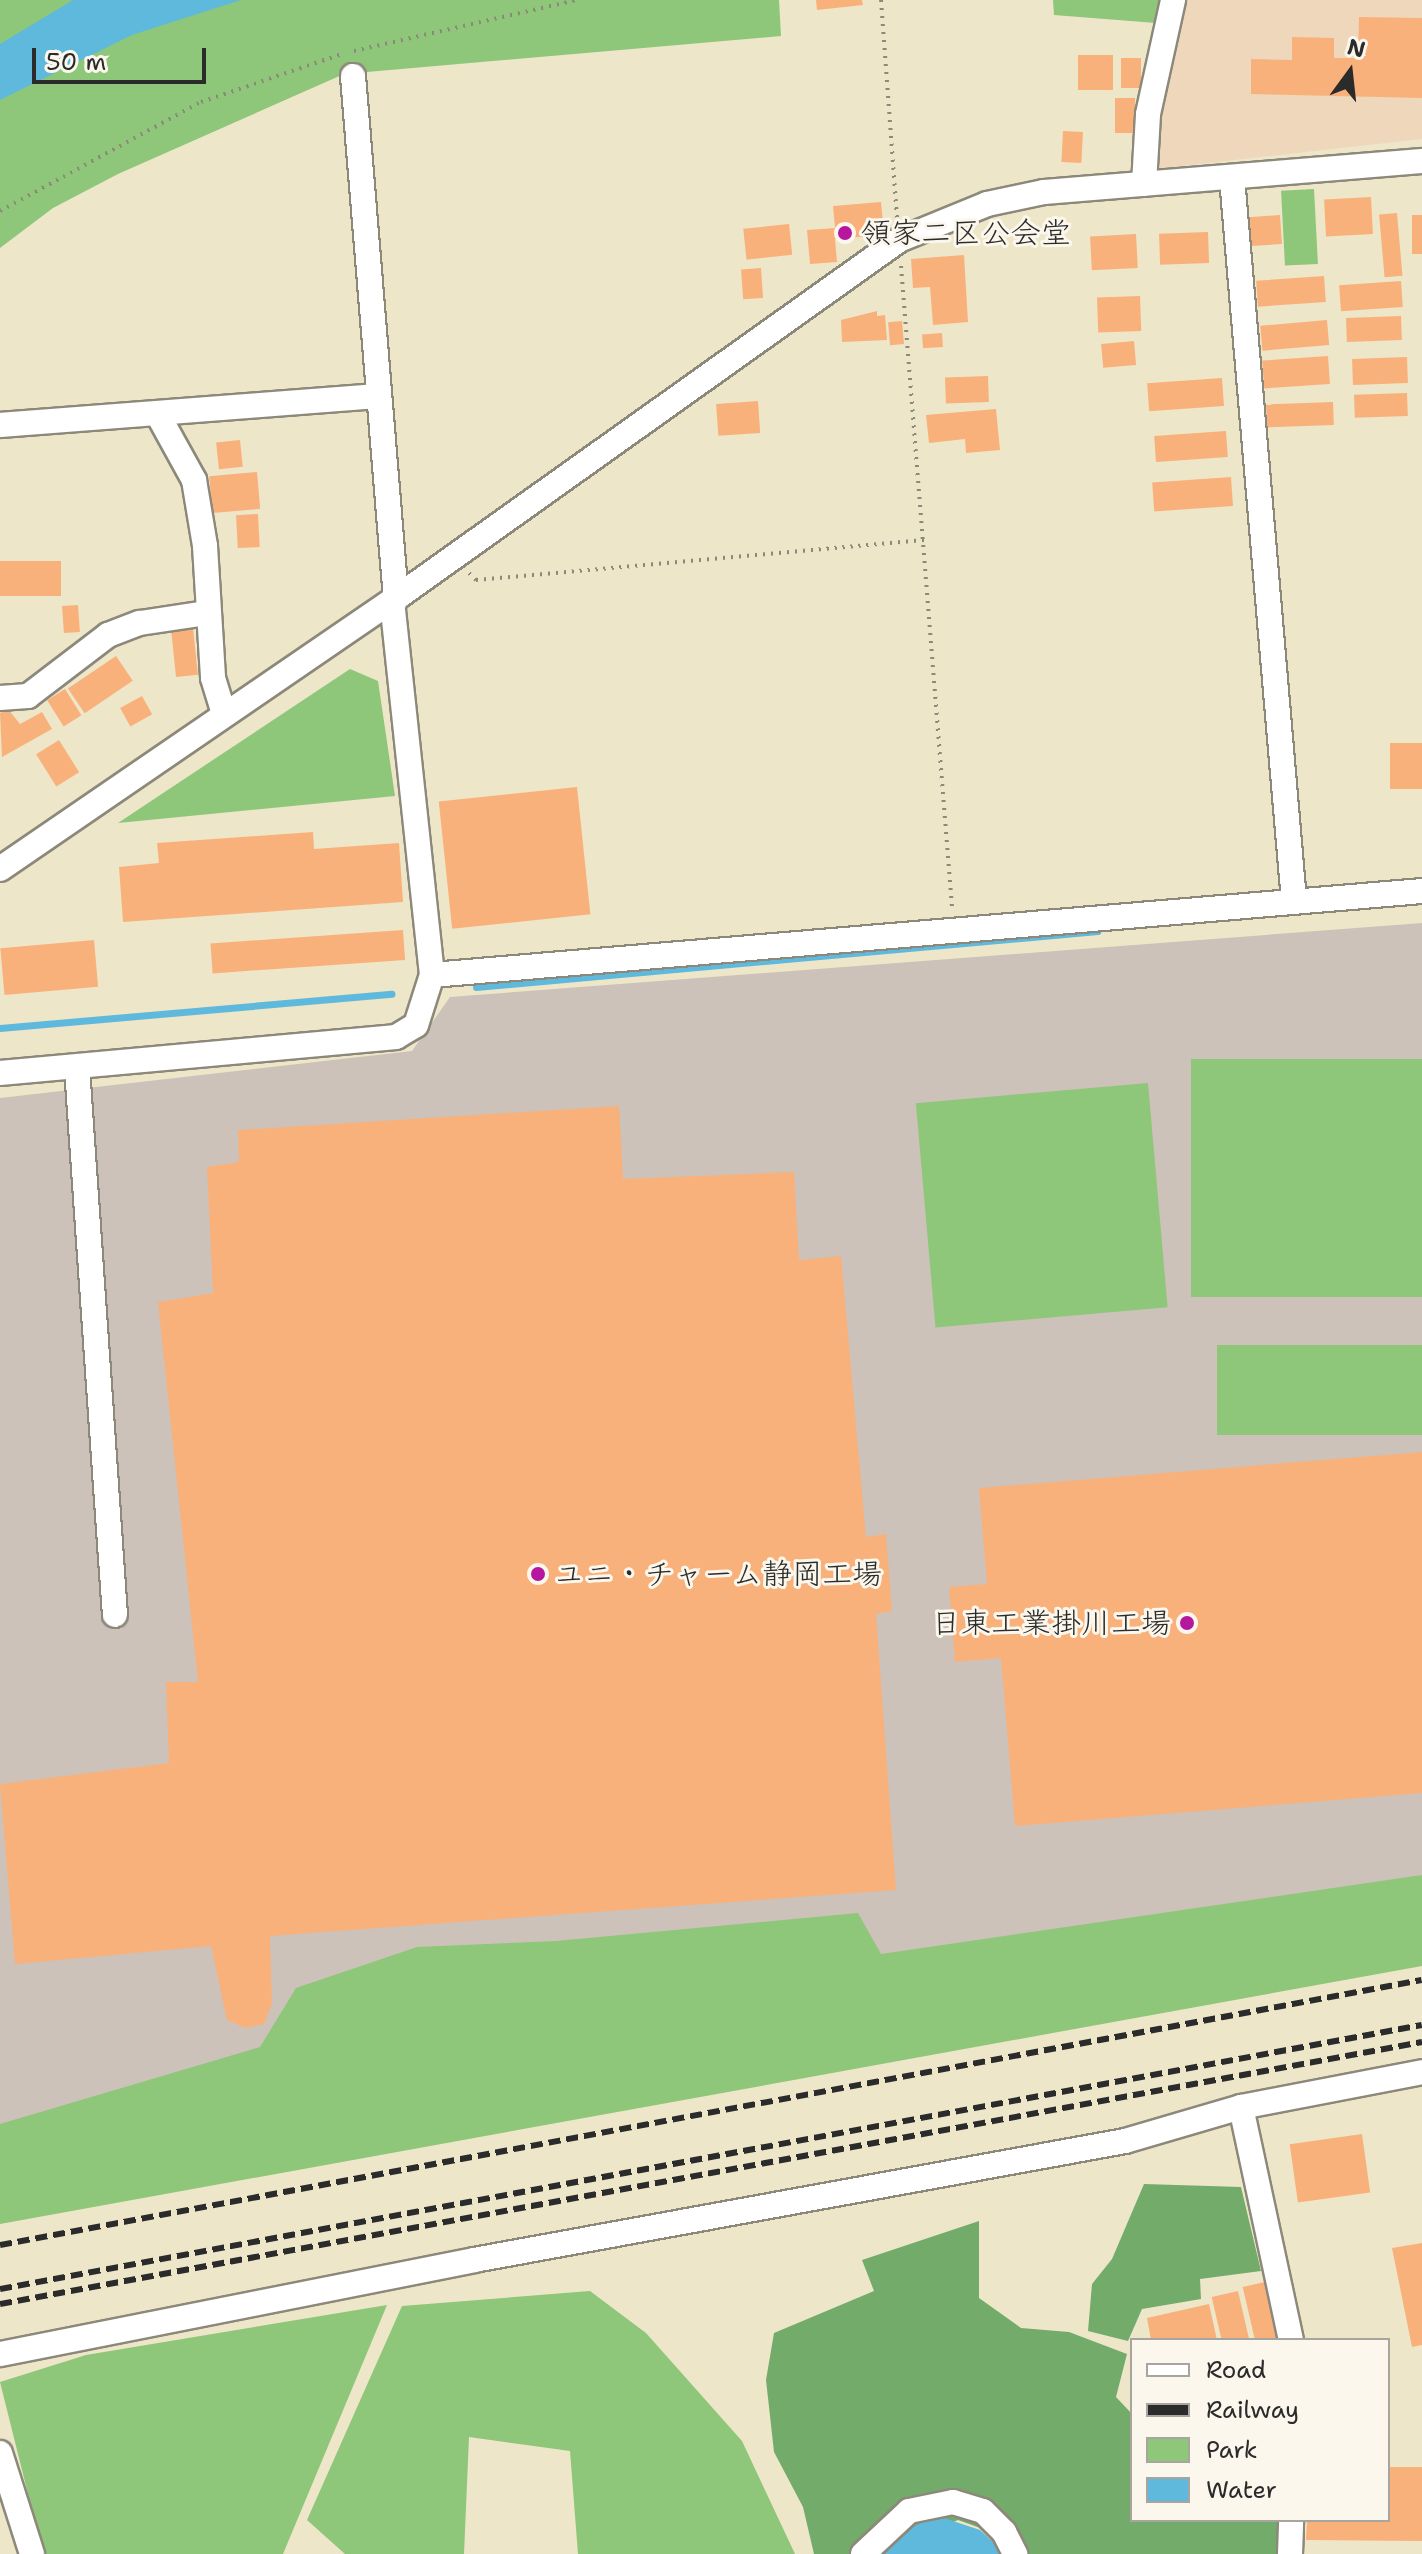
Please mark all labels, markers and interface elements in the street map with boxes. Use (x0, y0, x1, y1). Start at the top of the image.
scale bar (36, 32, 210, 82)
north arrow (1310, 32, 1390, 112)
text: N (1344, 32, 1369, 65)
text: 50 m (46, 46, 106, 78)
place label: 領家二区公会堂 (861, 215, 1071, 251)
marker: 領家二区公会堂 (836, 224, 854, 242)
place label: ユニ・チャーム静岡工場 (554, 1556, 884, 1592)
marker: ユニ・チャーム静岡工場 (529, 1565, 547, 1583)
place label: 日東工業掛川工場 (931, 1605, 1171, 1641)
marker: 日東工業掛川工場 (1178, 1614, 1196, 1632)
legend (1130, 2338, 1390, 2522)
text: Road (1206, 2354, 1266, 2386)
text: Railway (1206, 2394, 1299, 2426)
text: Park (1206, 2434, 1258, 2466)
text: Water (1206, 2474, 1277, 2506)

